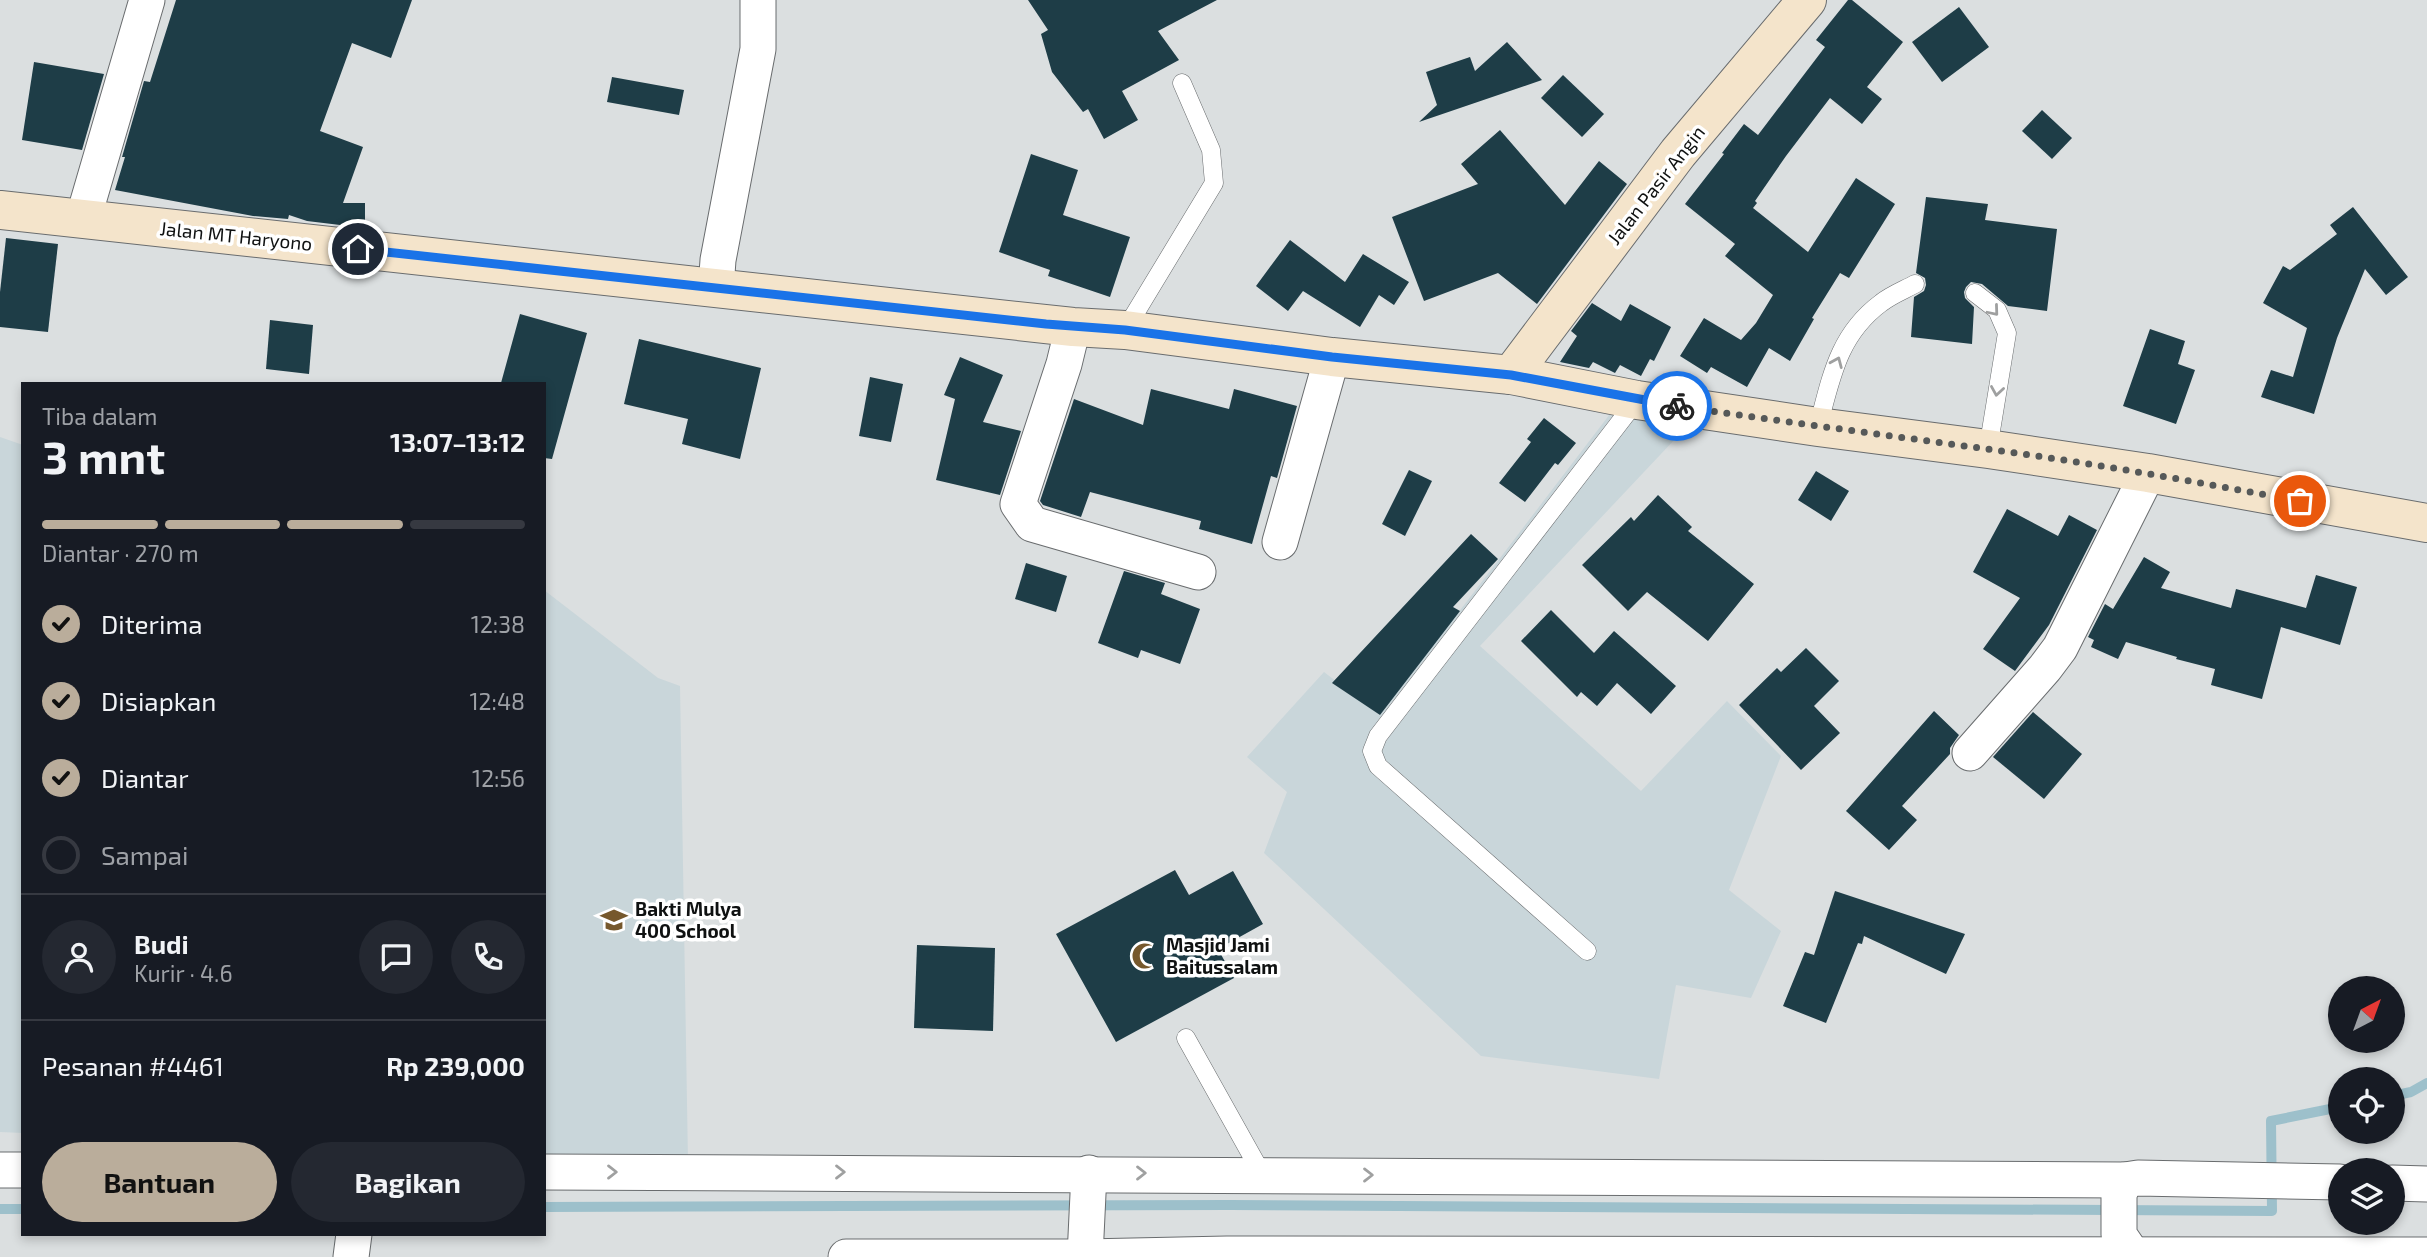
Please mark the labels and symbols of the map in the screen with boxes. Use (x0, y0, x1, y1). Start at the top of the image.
street label: Jalan Pasir Angin (1602, 121, 1709, 249)
street label: Jalan MT Haryono (159, 216, 313, 255)
pin (328, 219, 388, 279)
one-way arrow (1985, 303, 1998, 316)
one-way arrow (1829, 357, 1843, 369)
courier (1642, 371, 1712, 441)
one-way arrow (1990, 385, 2005, 397)
pin (2270, 471, 2330, 531)
place label: Bakti Mulya 400 School (635, 897, 742, 942)
school or university icon: Bakti Mulya 400 School (599, 905, 629, 935)
place label: Masjid Jami Baitussalam (1166, 933, 1278, 978)
mosque icon: Masjid Jami Baitussalam (1130, 941, 1160, 971)
north arrow (2328, 976, 2404, 1054)
one-way arrow (608, 1164, 618, 1180)
one-way arrow (835, 1164, 846, 1180)
one-way arrow (1136, 1165, 1147, 1181)
one-way arrow (1364, 1167, 1374, 1183)

